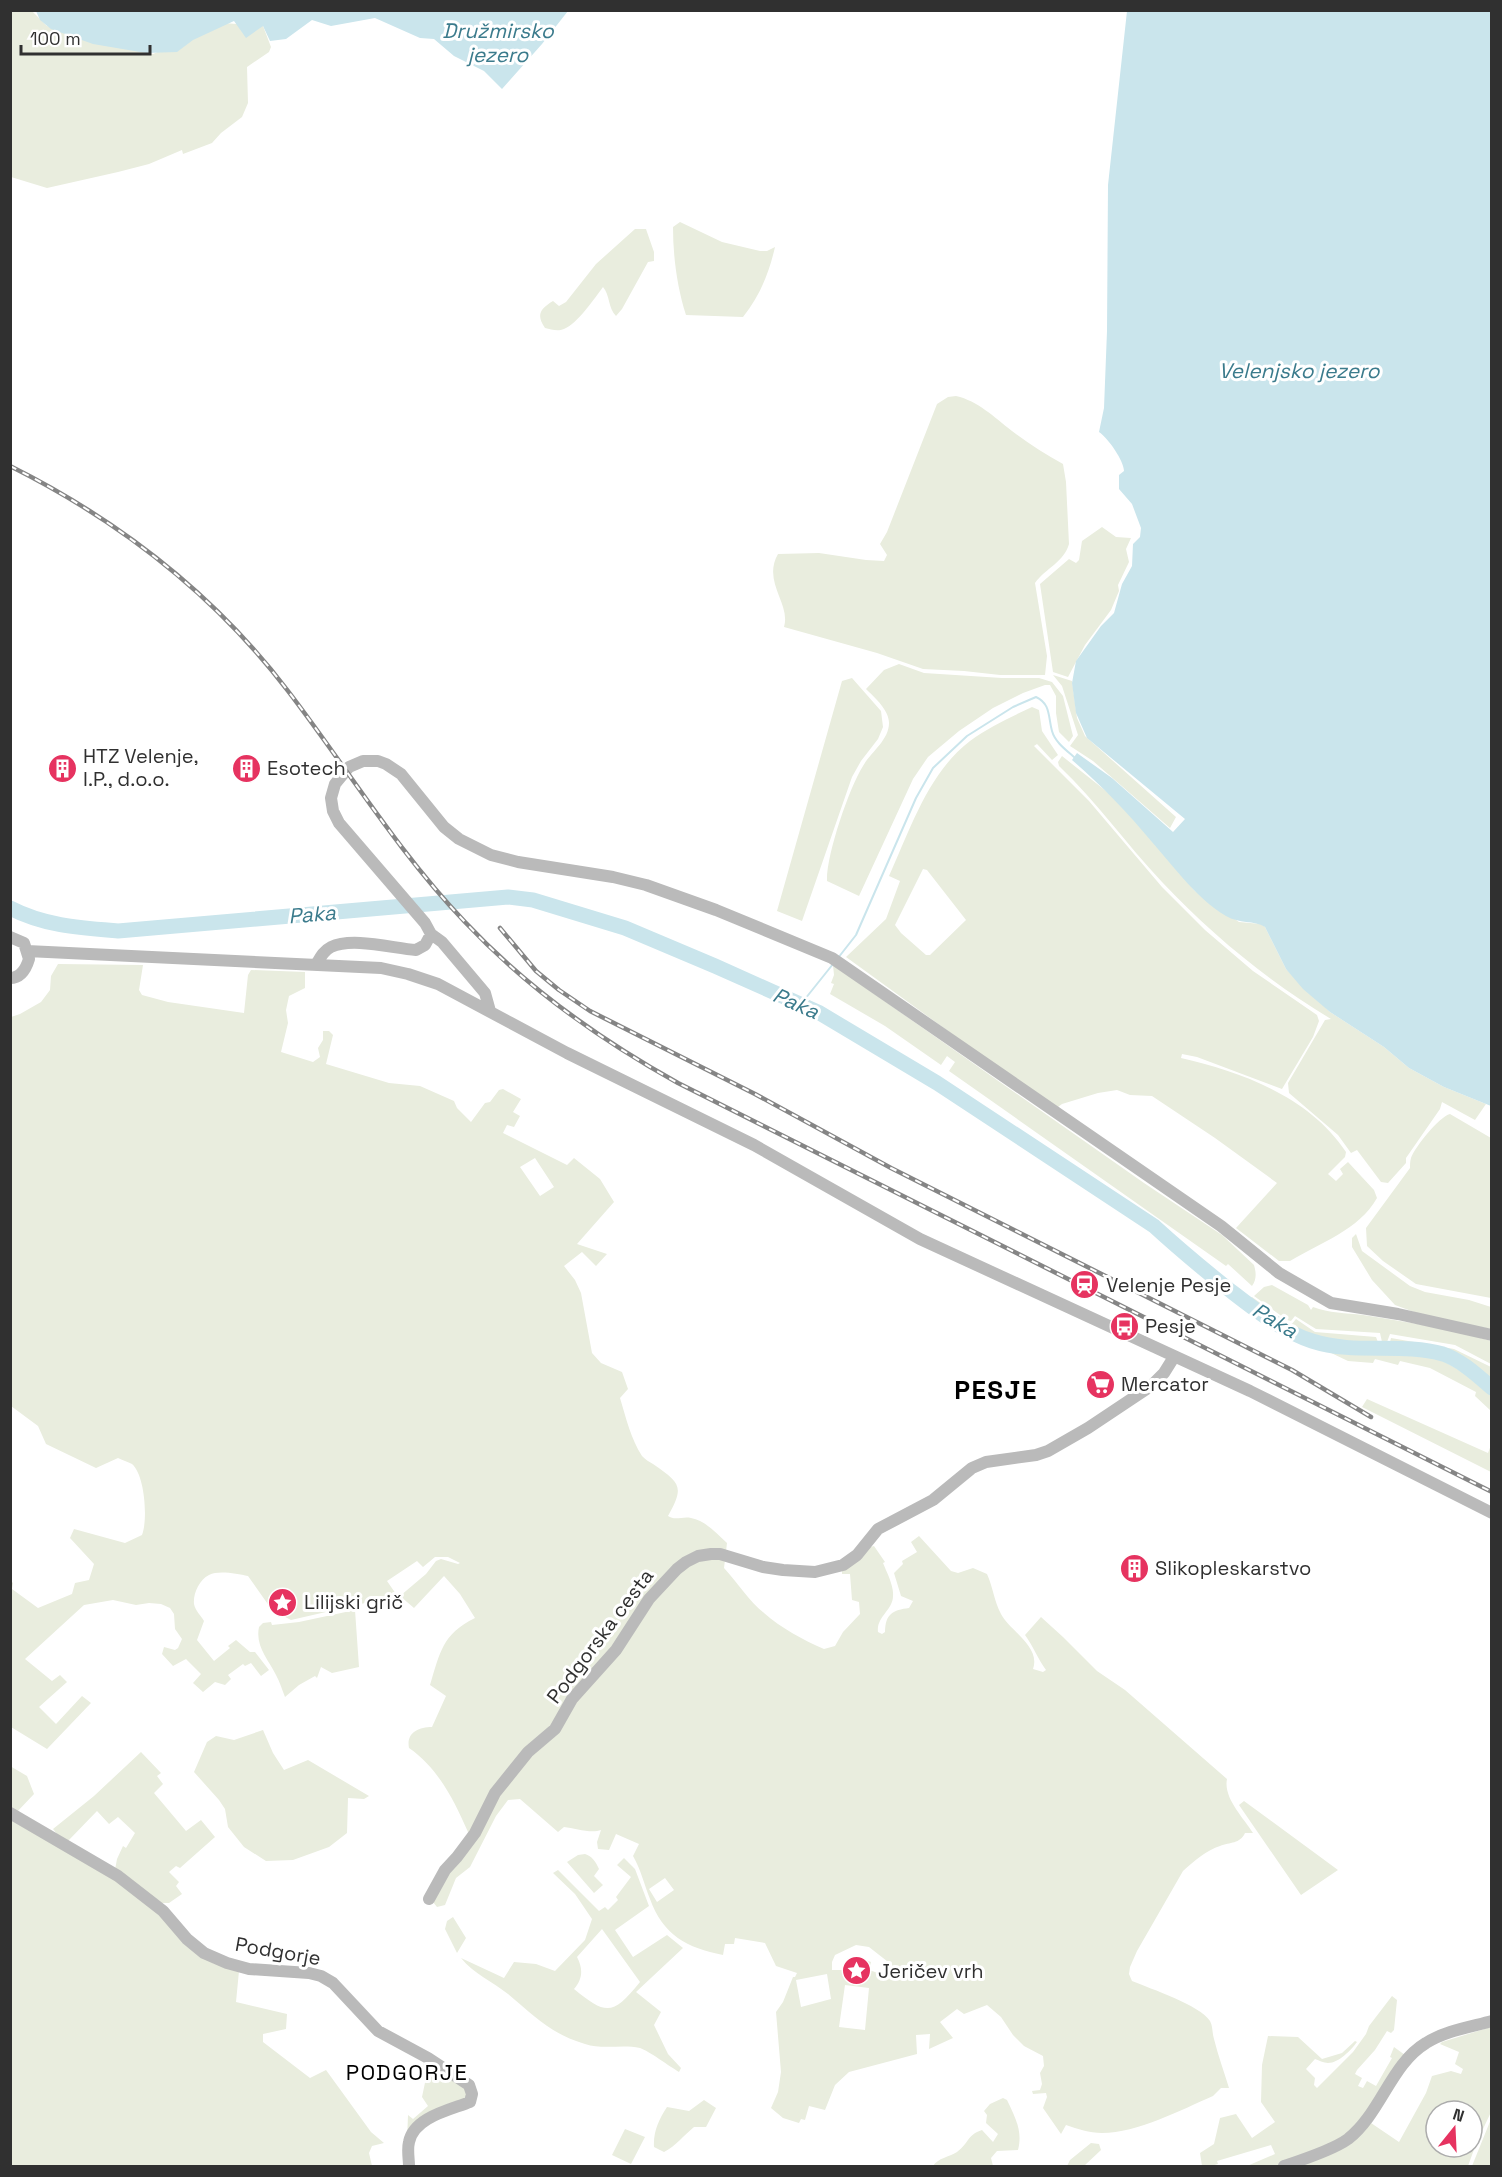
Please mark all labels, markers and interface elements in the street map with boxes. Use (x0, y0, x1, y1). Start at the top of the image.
water label: Družmirsko jezero (442, 17, 555, 68)
scale bar (21, 18, 150, 56)
text: 100 m (30, 27, 81, 50)
water label: Velenjsko jezero (1218, 357, 1381, 384)
place label: HTZ Velenje, I.P., d.o.o. (83, 743, 198, 792)
building icon: HTZ Velenje, I.P., d.o.o. (46, 752, 78, 784)
building icon: Esotech (230, 752, 262, 784)
place label: Esotech (267, 755, 346, 781)
water label: Paka (287, 898, 338, 930)
water label: Paka (769, 981, 824, 1025)
station icon: Velenje Pesje (1069, 1269, 1101, 1301)
place label: Velenje Pesje (1106, 1272, 1231, 1298)
water label: Paka (1248, 1296, 1303, 1344)
bus stop icon: Pesje (1108, 1310, 1140, 1342)
place label: Pesje (1145, 1313, 1196, 1339)
supermarket icon: Mercator (1084, 1368, 1116, 1400)
place label: Mercator (1121, 1371, 1209, 1397)
district label: PESJE (954, 1373, 1038, 1407)
building icon: Slikopleskarstvo (1118, 1552, 1150, 1584)
place label: Slikopleskarstvo (1155, 1555, 1311, 1581)
street label: Podgorska cesta (541, 1564, 659, 1708)
place icon: Lilijski grič (267, 1586, 299, 1618)
place label: Lilijski grič (304, 1589, 403, 1615)
street label: Podgorje (233, 1931, 323, 1971)
place icon: Jeričev vrh (841, 1955, 873, 1987)
place label: Jeričev vrh (878, 1958, 984, 1984)
district label: PODGORJE (346, 2058, 468, 2086)
north arrow (1424, 2099, 1484, 2159)
text: N (1450, 2104, 1467, 2127)

